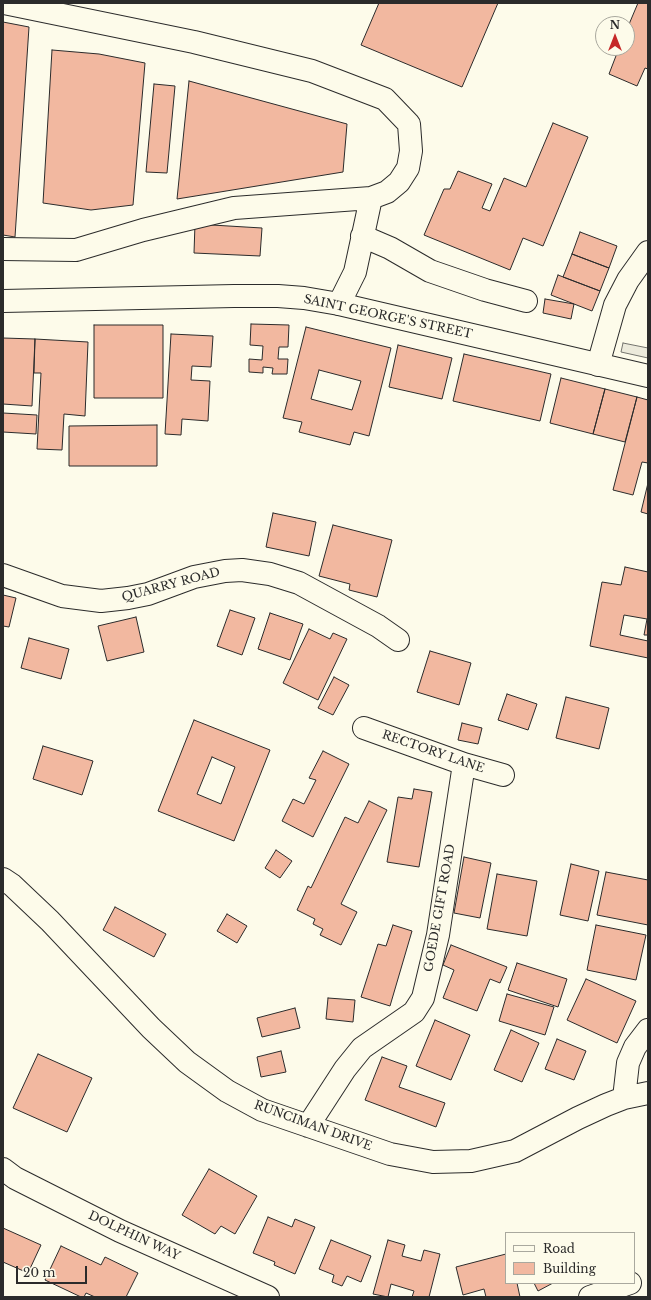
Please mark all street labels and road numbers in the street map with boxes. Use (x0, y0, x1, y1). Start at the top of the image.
street label: SAINT GEORGE'S STREET (302, 292, 474, 342)
street label: QUARRY ROAD (120, 565, 222, 605)
street label: RECTORY LANE (380, 728, 486, 776)
street label: GOEDE GIFT ROAD (422, 843, 458, 973)
street label: RUNCIMAN DRIVE (252, 1098, 374, 1154)
street label: DOLPHIN WAY (86, 1208, 182, 1264)

